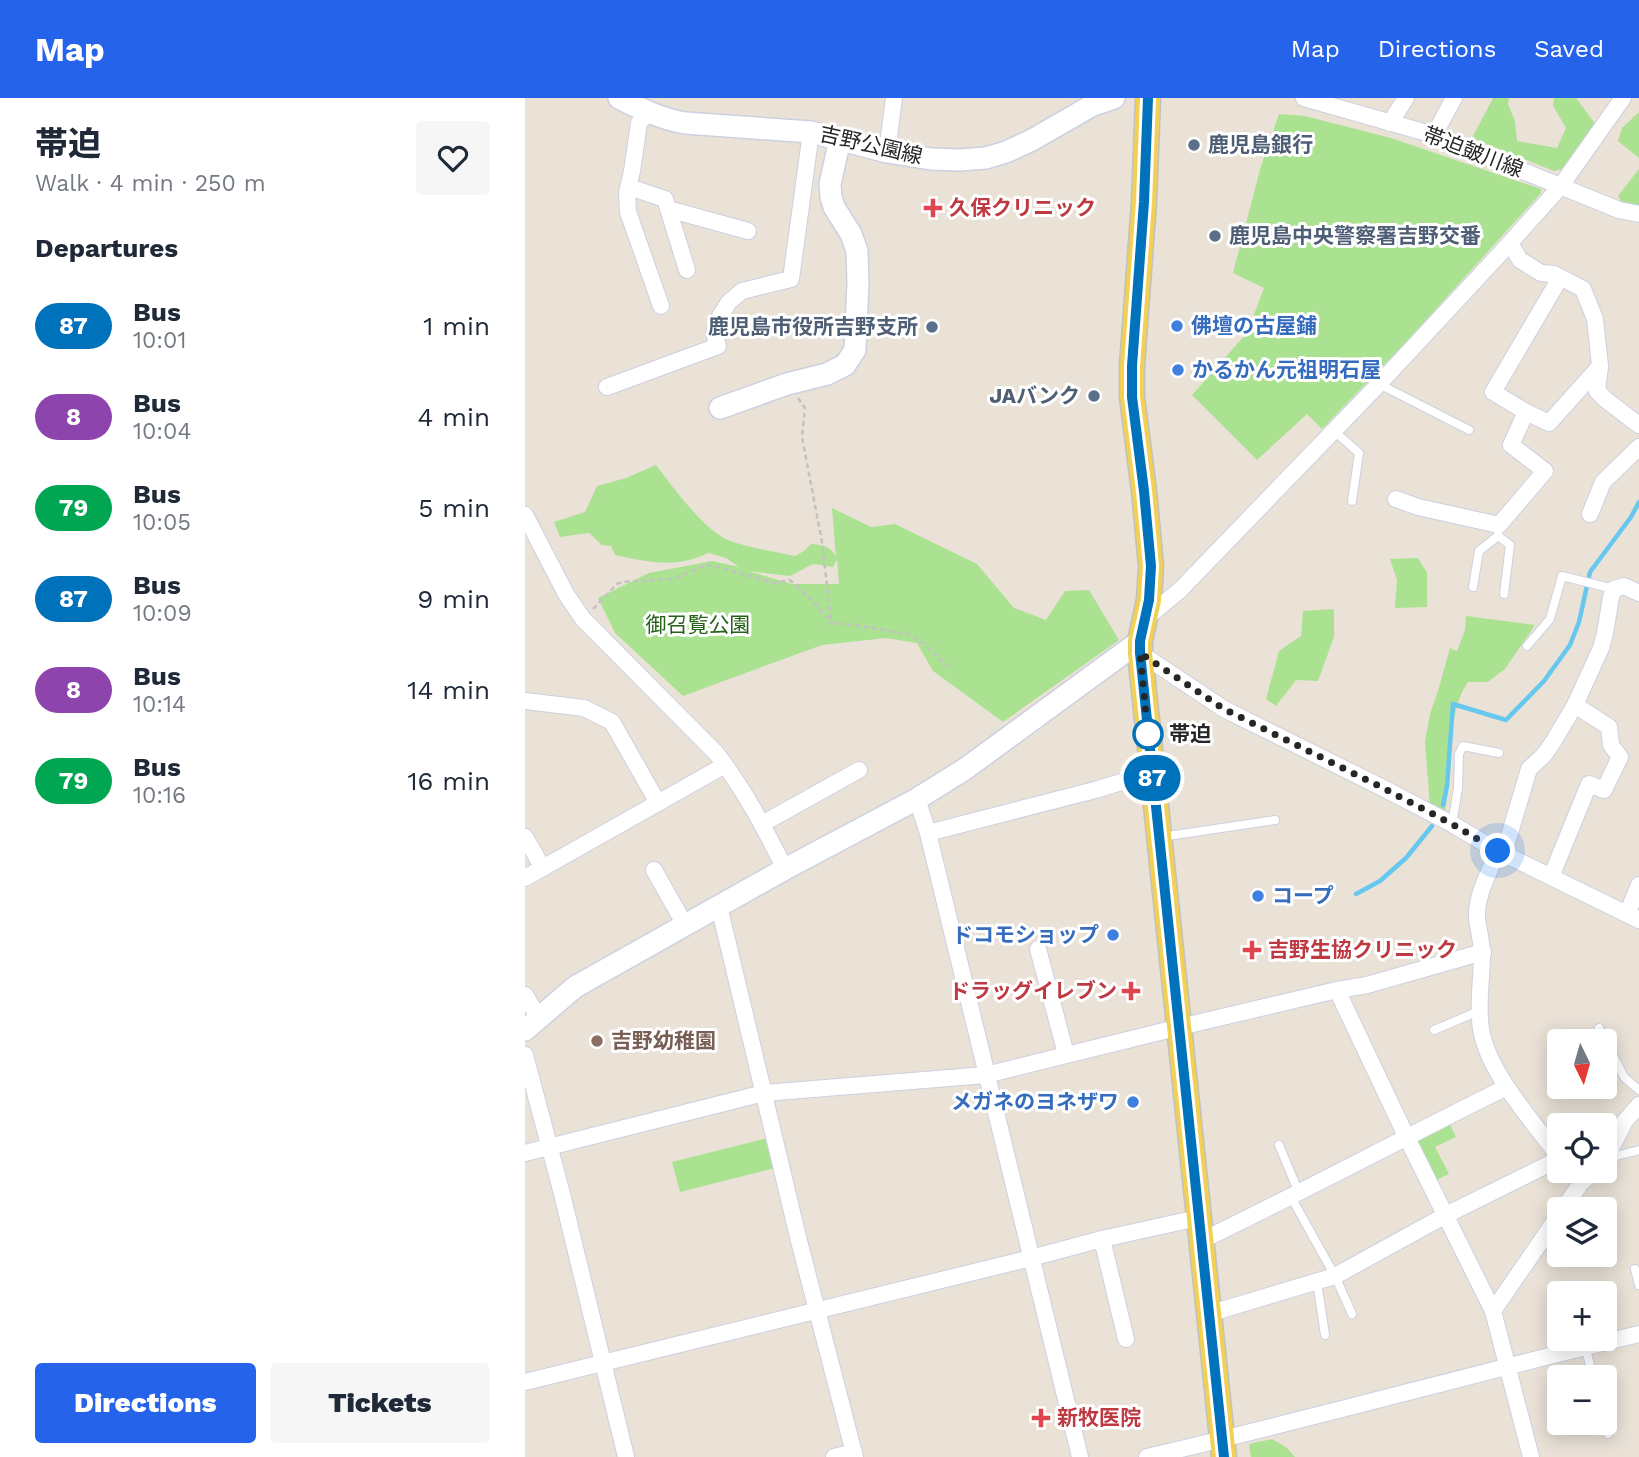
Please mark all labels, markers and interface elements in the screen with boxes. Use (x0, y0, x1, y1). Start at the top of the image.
text: Map (35, 30, 105, 69)
text: Map (1291, 35, 1340, 63)
text: Directions (1378, 35, 1496, 63)
text: Saved (1534, 35, 1604, 63)
button: heart (416, 121, 490, 195)
street label: 吉野公園線 (817, 121, 925, 169)
street label: 帯迫皷川線 (1420, 121, 1527, 182)
text: 帯迫 (35, 124, 101, 163)
place label: 鹿児島銀行 (1208, 132, 1313, 157)
marker: 鹿児島銀行 (1186, 137, 1202, 153)
text: Walk · 4 min · 250 m (35, 170, 266, 197)
place label: 久保クリニック (949, 195, 1096, 220)
marker: 久保クリニック (923, 198, 943, 218)
place label: 鹿児島中央警察署吉野交番 (1229, 223, 1481, 248)
marker: 鹿児島中央警察署吉野交番 (1207, 228, 1223, 244)
text: Departures (35, 233, 178, 263)
text: Bus (133, 297, 181, 327)
text: 1 min (423, 311, 490, 341)
text: 87 (59, 312, 88, 340)
place label: 佛壇の古屋鋪 (1191, 313, 1317, 338)
place label: 鹿児島市役所吉野支所 (708, 314, 918, 339)
marker: 佛壇の古屋鋪 (1169, 318, 1185, 334)
marker: 鹿児島市役所吉野支所 (924, 319, 940, 335)
text: 10:01 (133, 327, 186, 354)
place label: かるかん元祖明石屋 (1192, 357, 1381, 382)
marker: かるかん元祖明石屋 (1170, 362, 1186, 378)
place label: JAバンク (989, 383, 1080, 408)
text: Bus (133, 388, 181, 418)
marker: JAバンク (1086, 388, 1102, 404)
text: 4 min (417, 402, 490, 432)
text: 8 (66, 403, 81, 431)
text: 10:04 (133, 418, 191, 445)
text: Bus (133, 479, 181, 509)
text: 5 min (418, 493, 490, 523)
text: 79 (59, 494, 88, 522)
text: 10:05 (133, 509, 191, 536)
text: Bus (133, 570, 181, 600)
text: 9 min (417, 584, 490, 614)
text: 87 (59, 585, 88, 613)
text: 10:09 (133, 600, 192, 627)
park label: 御召覧公園 (646, 612, 751, 637)
text: Bus (133, 661, 181, 691)
text: 14 min (407, 675, 490, 705)
text: 8 (66, 676, 81, 704)
text: 10:14 (133, 691, 186, 718)
marker: 帯迫 (1133, 719, 1163, 749)
place label: 帯迫 (1169, 721, 1211, 746)
text: Bus (133, 752, 181, 782)
line badge: 87 (1121, 755, 1183, 801)
text: 87 (1138, 764, 1166, 792)
text: 16 min (407, 766, 490, 796)
text: 79 (59, 767, 88, 795)
text: 10:16 (133, 782, 186, 809)
your location (1480, 833, 1515, 868)
place label: コープ (1272, 883, 1334, 908)
marker: コープ (1250, 888, 1266, 904)
place label: ドコモショップ (952, 922, 1099, 947)
marker: ドコモショップ (1105, 927, 1121, 943)
place label: 吉野生協クリニック (1268, 937, 1457, 962)
marker: 吉野生協クリニック (1242, 940, 1262, 960)
place label: ドラッグイレブン (949, 978, 1117, 1003)
marker: ドラッグイレブン (1123, 983, 1139, 999)
place label: 吉野幼稚園 (611, 1028, 716, 1053)
north arrow (1547, 1029, 1617, 1099)
map controls (1547, 1029, 1617, 1435)
marker: 吉野幼稚園 (589, 1033, 605, 1049)
place label: メガネのヨネザワ (951, 1089, 1119, 1114)
marker: メガネのヨネザワ (1125, 1094, 1141, 1110)
button: locate (1547, 1113, 1617, 1183)
button: layers (1547, 1197, 1617, 1267)
button: + (1547, 1281, 1617, 1351)
button: Directions (35, 1363, 256, 1443)
button: Tickets (270, 1363, 490, 1443)
button: − (1547, 1365, 1617, 1435)
place label: 新牧医院 (1057, 1405, 1141, 1430)
marker: 新牧医院 (1031, 1408, 1051, 1428)

